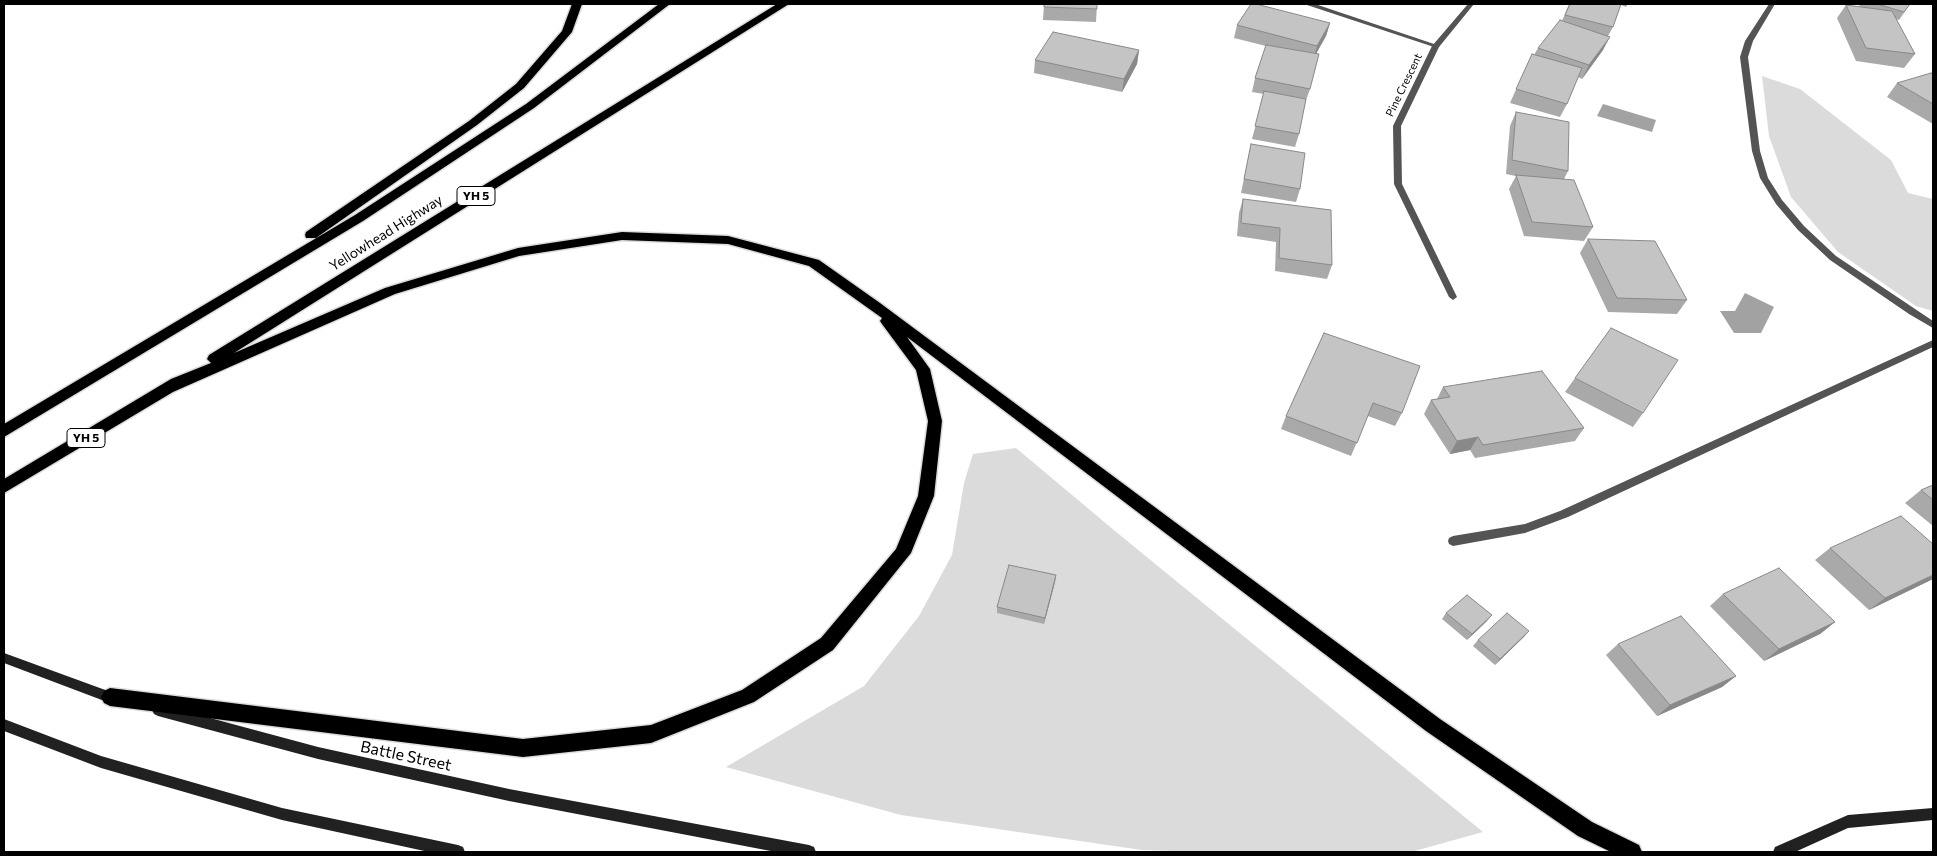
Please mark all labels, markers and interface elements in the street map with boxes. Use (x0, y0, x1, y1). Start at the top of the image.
street label: Pine Crescent (1383, 51, 1425, 119)
road number: YH 5 (457, 187, 495, 206)
street label: Yellowhead Highway (326, 191, 446, 275)
road number: YH 5 (67, 428, 105, 448)
street label: Battle Street (359, 737, 453, 775)

